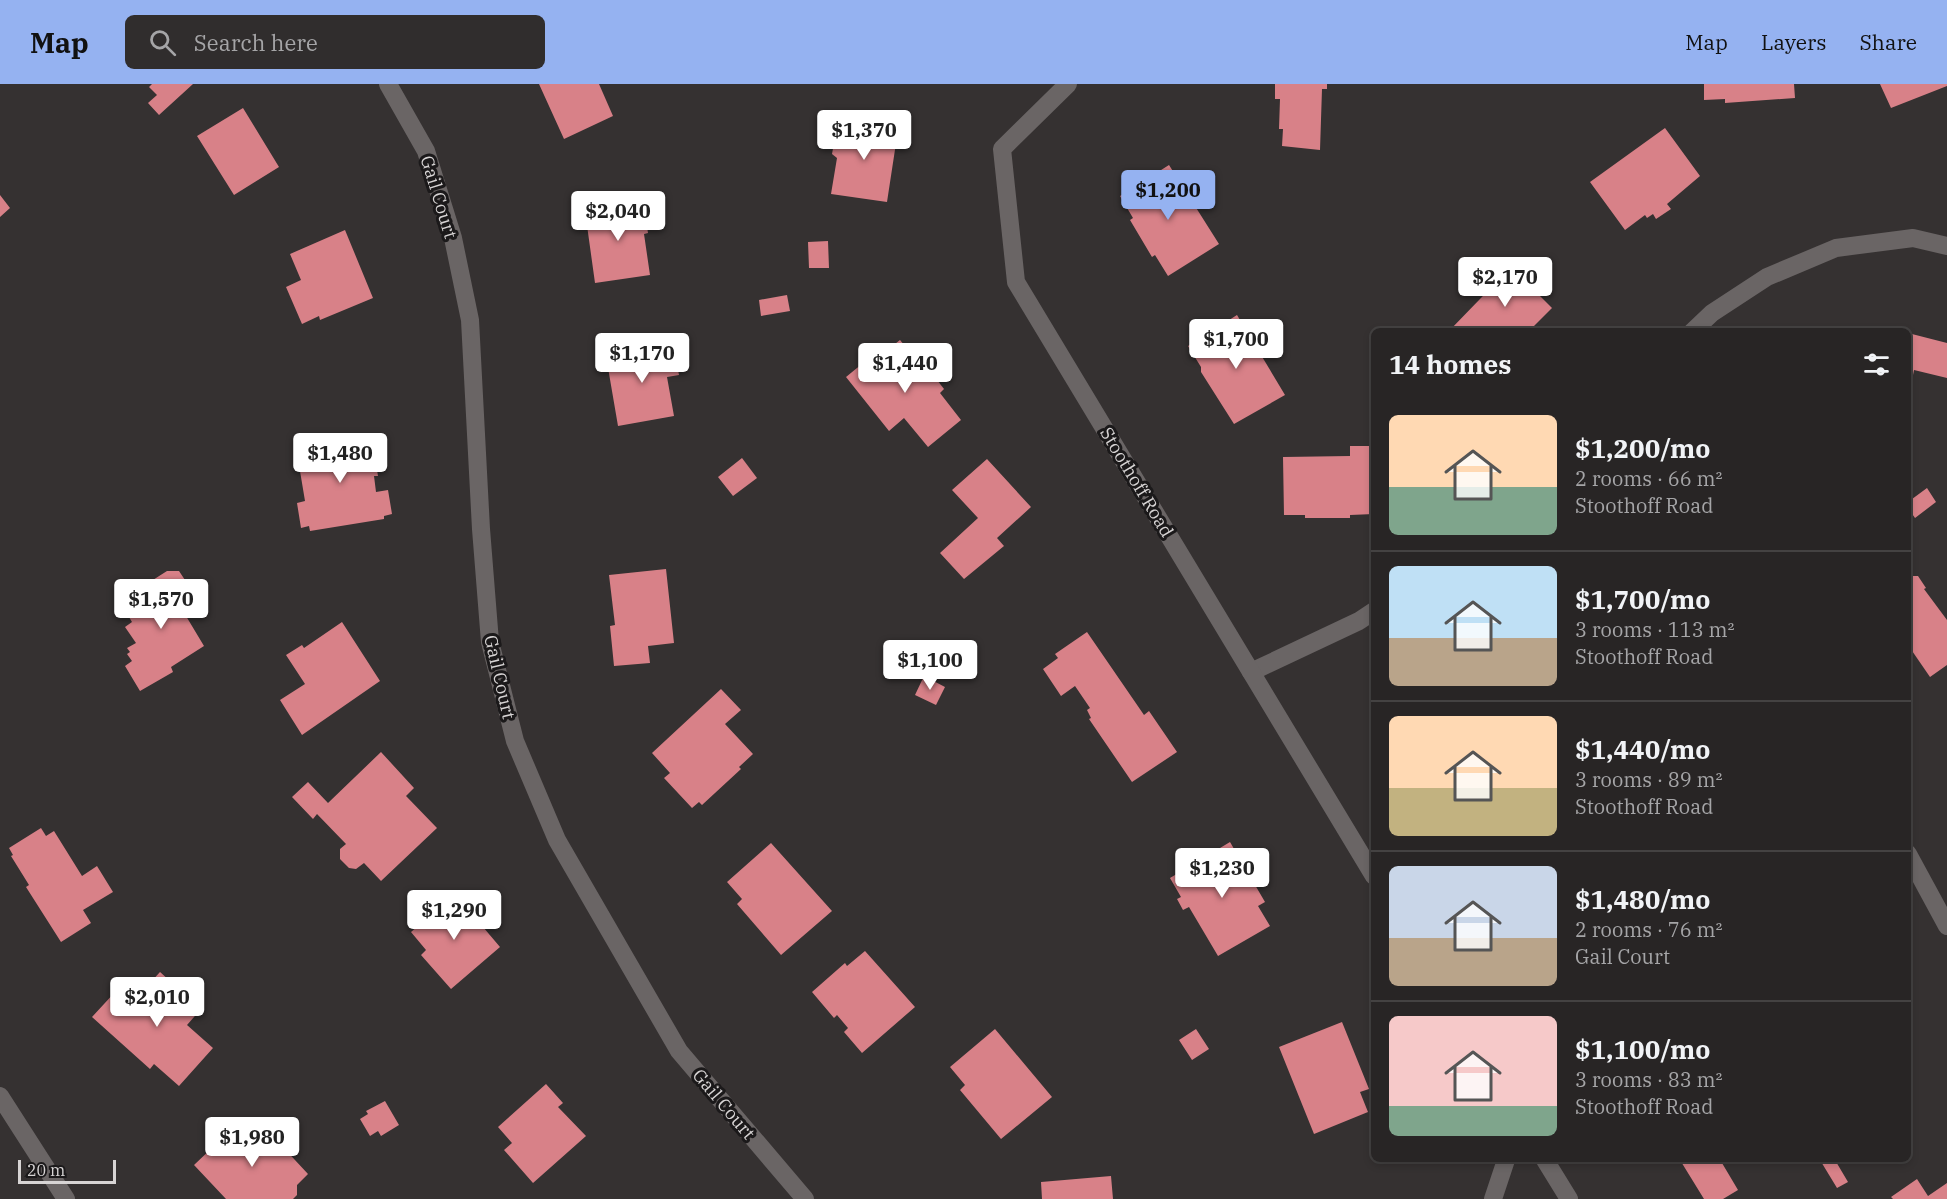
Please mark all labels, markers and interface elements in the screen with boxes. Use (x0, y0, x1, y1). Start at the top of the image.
search box (125, 15, 545, 69)
text: Map (30, 24, 89, 61)
icon: search (146, 26, 179, 59)
text: Search here (194, 28, 318, 57)
text: Map (1685, 28, 1728, 56)
text: Layers (1761, 28, 1827, 56)
text: Share (1860, 28, 1917, 56)
pin: $1,370 (815, 110, 913, 161)
text: $1,370 (831, 116, 897, 143)
street label: Gail Court (415, 153, 463, 241)
pin: $1,200 (1119, 170, 1217, 221)
text: $1,200 (1135, 176, 1201, 203)
pin: $2,040 (569, 191, 667, 242)
text: $2,040 (585, 197, 651, 224)
pin: $2,170 (1456, 257, 1554, 308)
text: $2,170 (1472, 263, 1538, 290)
pin: $1,700 (1187, 319, 1285, 370)
text: $1,700 (1203, 325, 1269, 352)
pin: $1,170 (593, 333, 691, 384)
text: $1,170 (609, 339, 675, 366)
pin: $1,440 (856, 343, 954, 394)
text: 14 homes (1389, 347, 1511, 381)
icon: filters (1860, 348, 1893, 381)
text: $1,440 (872, 349, 938, 376)
street label: Stoothoff Road (1095, 423, 1179, 541)
text: $1,200/mo (1575, 431, 1710, 465)
pin: $1,480 (291, 433, 389, 484)
text: $1,480 (307, 439, 373, 466)
icon: home (1437, 439, 1509, 511)
text: 2 rooms · 66 m² (1575, 465, 1722, 492)
text: Stoothoff Road (1575, 492, 1713, 519)
pin: $1,570 (112, 579, 210, 630)
text: $1,700/mo (1575, 582, 1710, 616)
text: $1,570 (128, 585, 194, 612)
icon: home (1437, 590, 1509, 662)
text: 3 rooms · 113 m² (1575, 616, 1734, 643)
street label: Gail Court (479, 633, 521, 721)
pin: $1,100 (881, 640, 979, 691)
text: Stoothoff Road (1575, 643, 1713, 670)
text: $1,100 (897, 646, 963, 673)
text: $1,440/mo (1575, 732, 1710, 766)
icon: home (1437, 740, 1509, 812)
text: 3 rooms · 89 m² (1575, 766, 1722, 793)
text: Stoothoff Road (1575, 793, 1713, 820)
pin: $1,230 (1173, 848, 1271, 899)
text: $1,230 (1189, 854, 1255, 881)
text: $1,480/mo (1575, 882, 1710, 916)
pin: $1,290 (405, 890, 503, 941)
icon: home (1437, 890, 1509, 962)
text: $1,290 (421, 896, 487, 923)
text: 2 rooms · 76 m² (1575, 916, 1722, 943)
text: Gail Court (1575, 943, 1670, 970)
pin: $2,010 (108, 977, 206, 1028)
text: $2,010 (124, 983, 190, 1010)
text: $1,100/mo (1575, 1032, 1710, 1066)
icon: home (1437, 1040, 1509, 1112)
street label: Gail Court (688, 1064, 760, 1144)
text: 3 rooms · 83 m² (1575, 1066, 1722, 1093)
text: Stoothoff Road (1575, 1093, 1713, 1120)
pin: $1,980 (203, 1117, 301, 1168)
text: $1,980 (219, 1123, 285, 1150)
scale bar (18, 1157, 116, 1184)
text: 20 m (27, 1160, 65, 1180)

